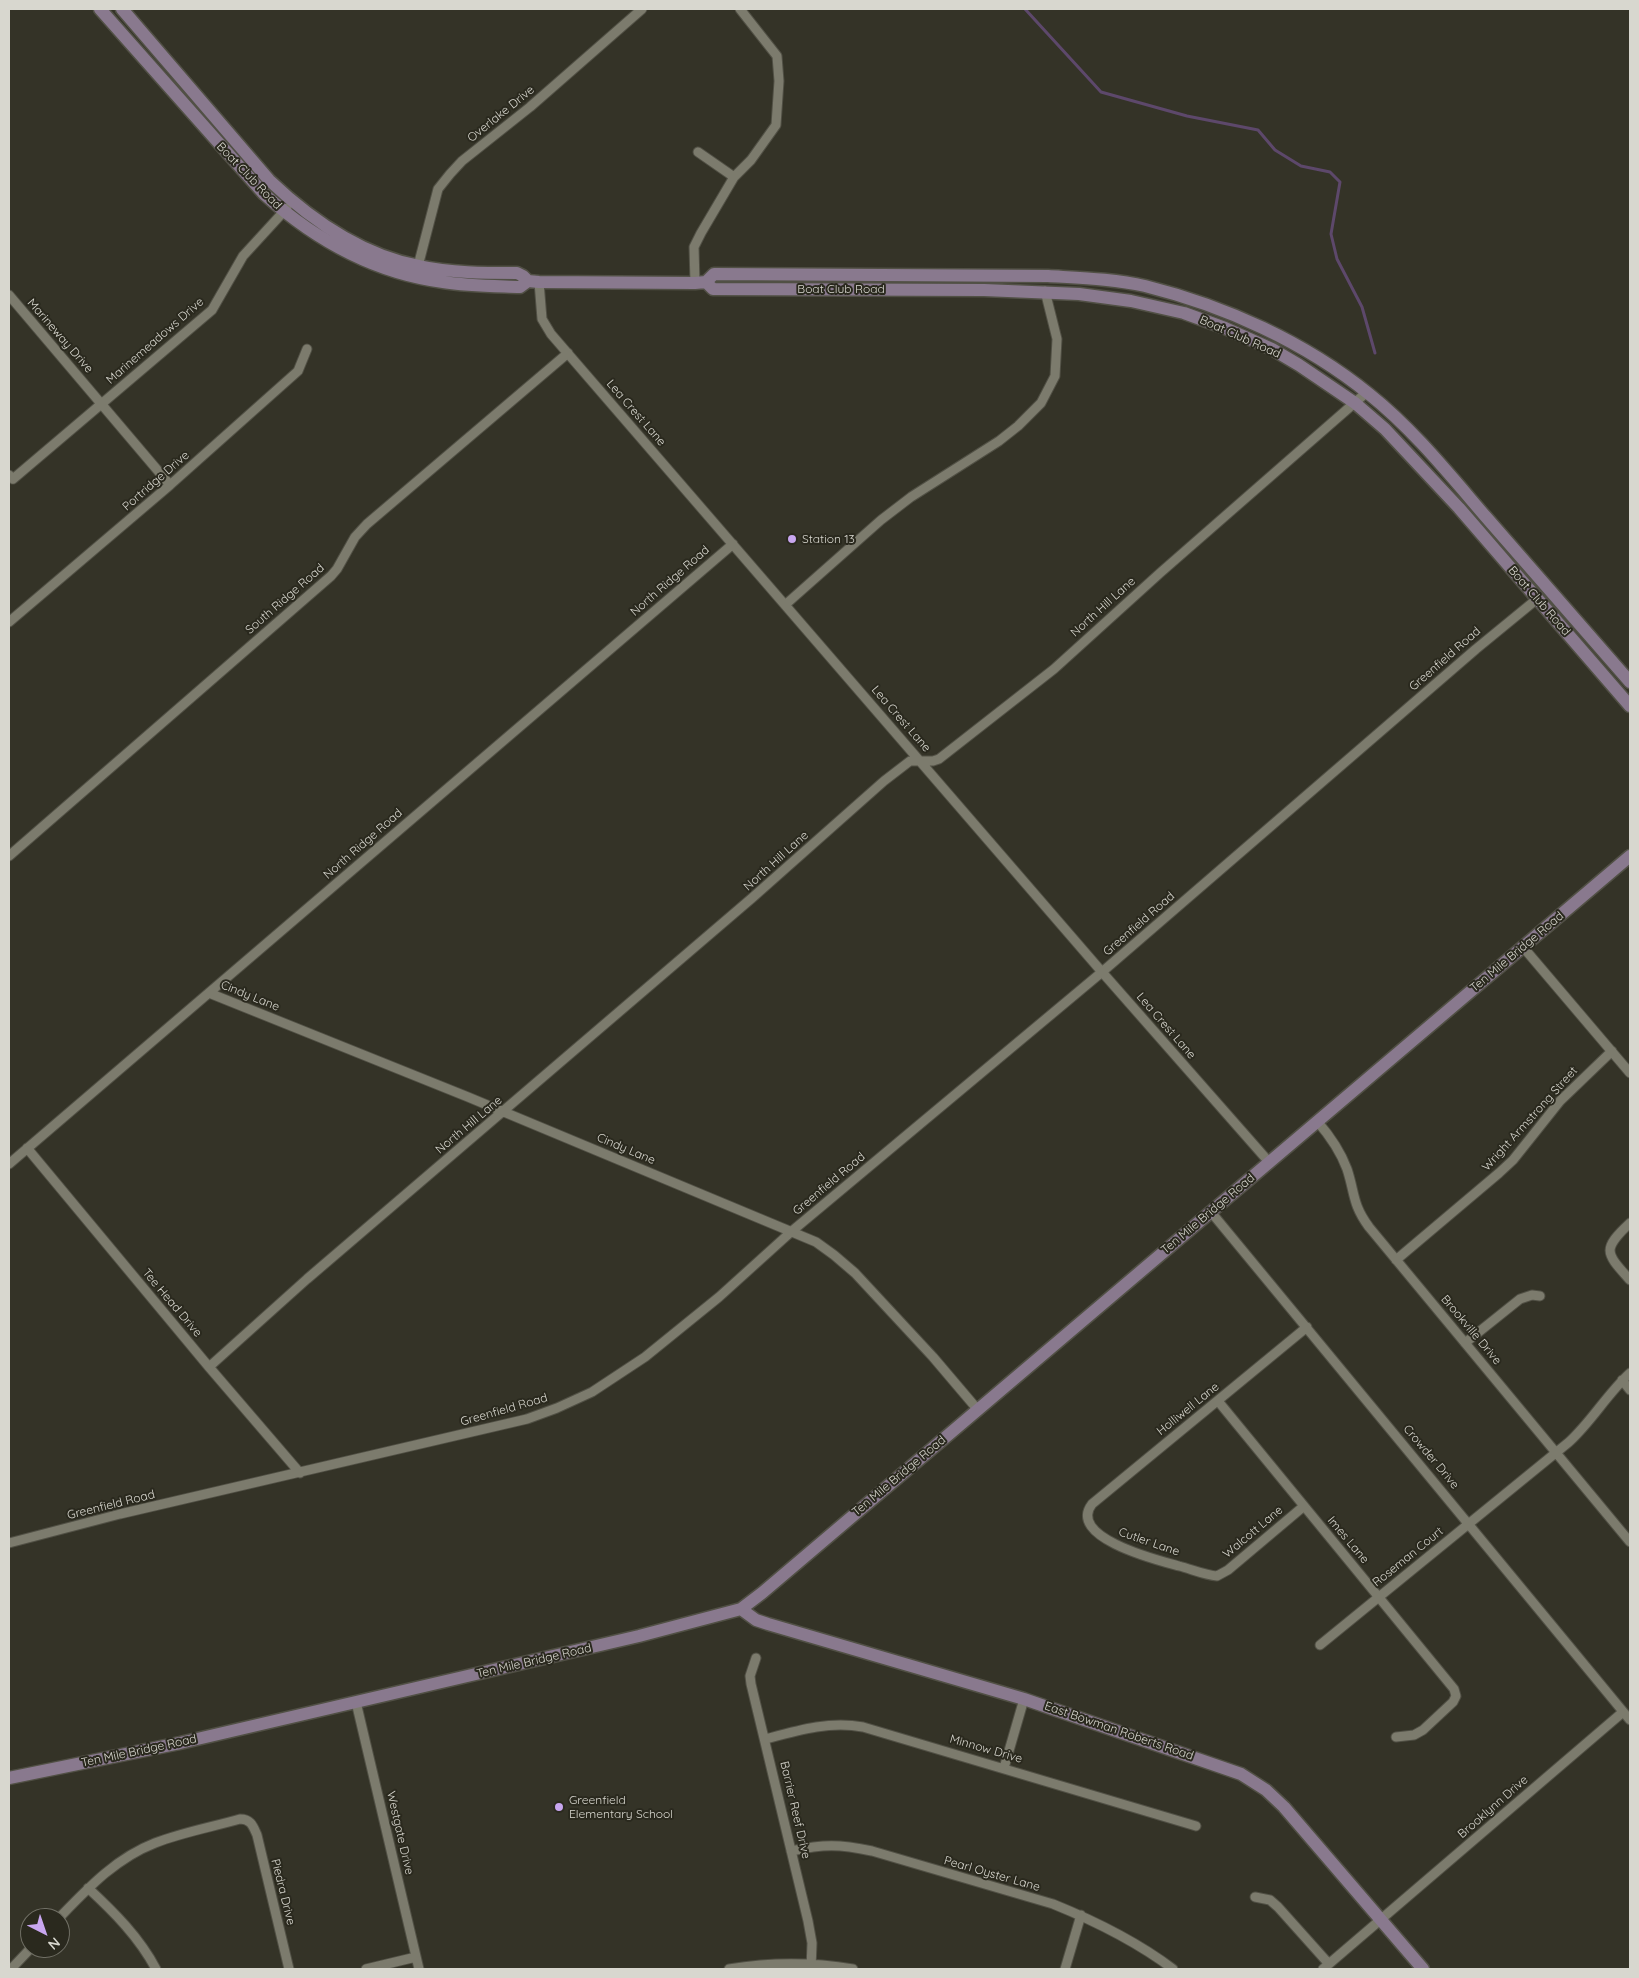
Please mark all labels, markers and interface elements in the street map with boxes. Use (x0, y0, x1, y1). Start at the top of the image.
street label: Overlake Drive (465, 83, 537, 145)
street label: Boat Club Road (213, 140, 285, 212)
street label: Boat Club Road (797, 282, 885, 296)
street label: Marinemeadows Drive (103, 295, 207, 387)
street label: Marineway Drive (24, 296, 96, 376)
street label: Boat Club Road (1197, 313, 1283, 361)
street label: Lea Crest Lane (603, 377, 669, 449)
street label: Portridge Drive (120, 448, 192, 514)
place label: Station 13 (802, 532, 855, 546)
marker: Station 13 (786, 533, 798, 545)
street label: North Ridge Road (628, 543, 712, 619)
street label: South Ridge Road (243, 561, 327, 637)
street label: Boat Club Road (1505, 563, 1573, 639)
street label: North Hill Lane (1068, 574, 1138, 640)
street label: Greenfield Road (1406, 624, 1484, 694)
street label: Lea Crest Lane (868, 683, 934, 755)
street label: North Ridge Road (321, 806, 405, 882)
street label: North Hill Lane (741, 828, 811, 894)
street label: Greenfield Road (1100, 889, 1178, 959)
street label: Ten Mile Bridge Road (1467, 909, 1567, 995)
street label: Cindy Lane (219, 978, 281, 1014)
street label: Lea Crest Lane (1133, 990, 1199, 1062)
street label: Wright Armstrong Street (1479, 1064, 1581, 1174)
street label: North Hill Lane (433, 1093, 505, 1157)
street label: Cindy Lane (595, 1130, 657, 1168)
street label: Greenfield Road (790, 1150, 868, 1218)
street label: Ten Mile Bridge Road (1158, 1171, 1258, 1257)
street label: Tee Head Drive (139, 1266, 205, 1340)
street label: Brookville Drive (1438, 1292, 1504, 1368)
street label: Holliwell Lane (1154, 1380, 1222, 1438)
street label: Greenfield Road (459, 1391, 549, 1429)
street label: Crowder Drive (1400, 1422, 1462, 1492)
street label: Ten Mile Bridge Road (849, 1433, 949, 1519)
street label: Greenfield Road (66, 1487, 156, 1523)
street label: Walcott Lane (1220, 1503, 1286, 1561)
street label: Imes Lane (1324, 1514, 1372, 1566)
street label: Roseman Court (1370, 1524, 1446, 1590)
street label: Cutler Lane (1117, 1525, 1181, 1559)
street label: Ten Mile Bridge Road (475, 1641, 593, 1681)
street label: East Bowman Roberts Road (1043, 1699, 1195, 1763)
street label: Ten Mile Bridge Road (80, 1732, 198, 1770)
street label: Minnow Drive (948, 1732, 1024, 1766)
street label: Barrier Reef Drive (777, 1760, 813, 1860)
street label: Brooklynn Drive (1455, 1773, 1531, 1841)
street label: Westgate Drive (383, 1790, 417, 1876)
place label: Greenfield Elementary School (569, 1793, 673, 1821)
marker: Greenfield Elementary School (553, 1801, 565, 1813)
street label: Pearl Oyster Lane (942, 1853, 1042, 1895)
street label: Piedra Drive (268, 1857, 298, 1927)
north arrow (20, 1908, 70, 1958)
text: N (44, 1933, 64, 1954)

